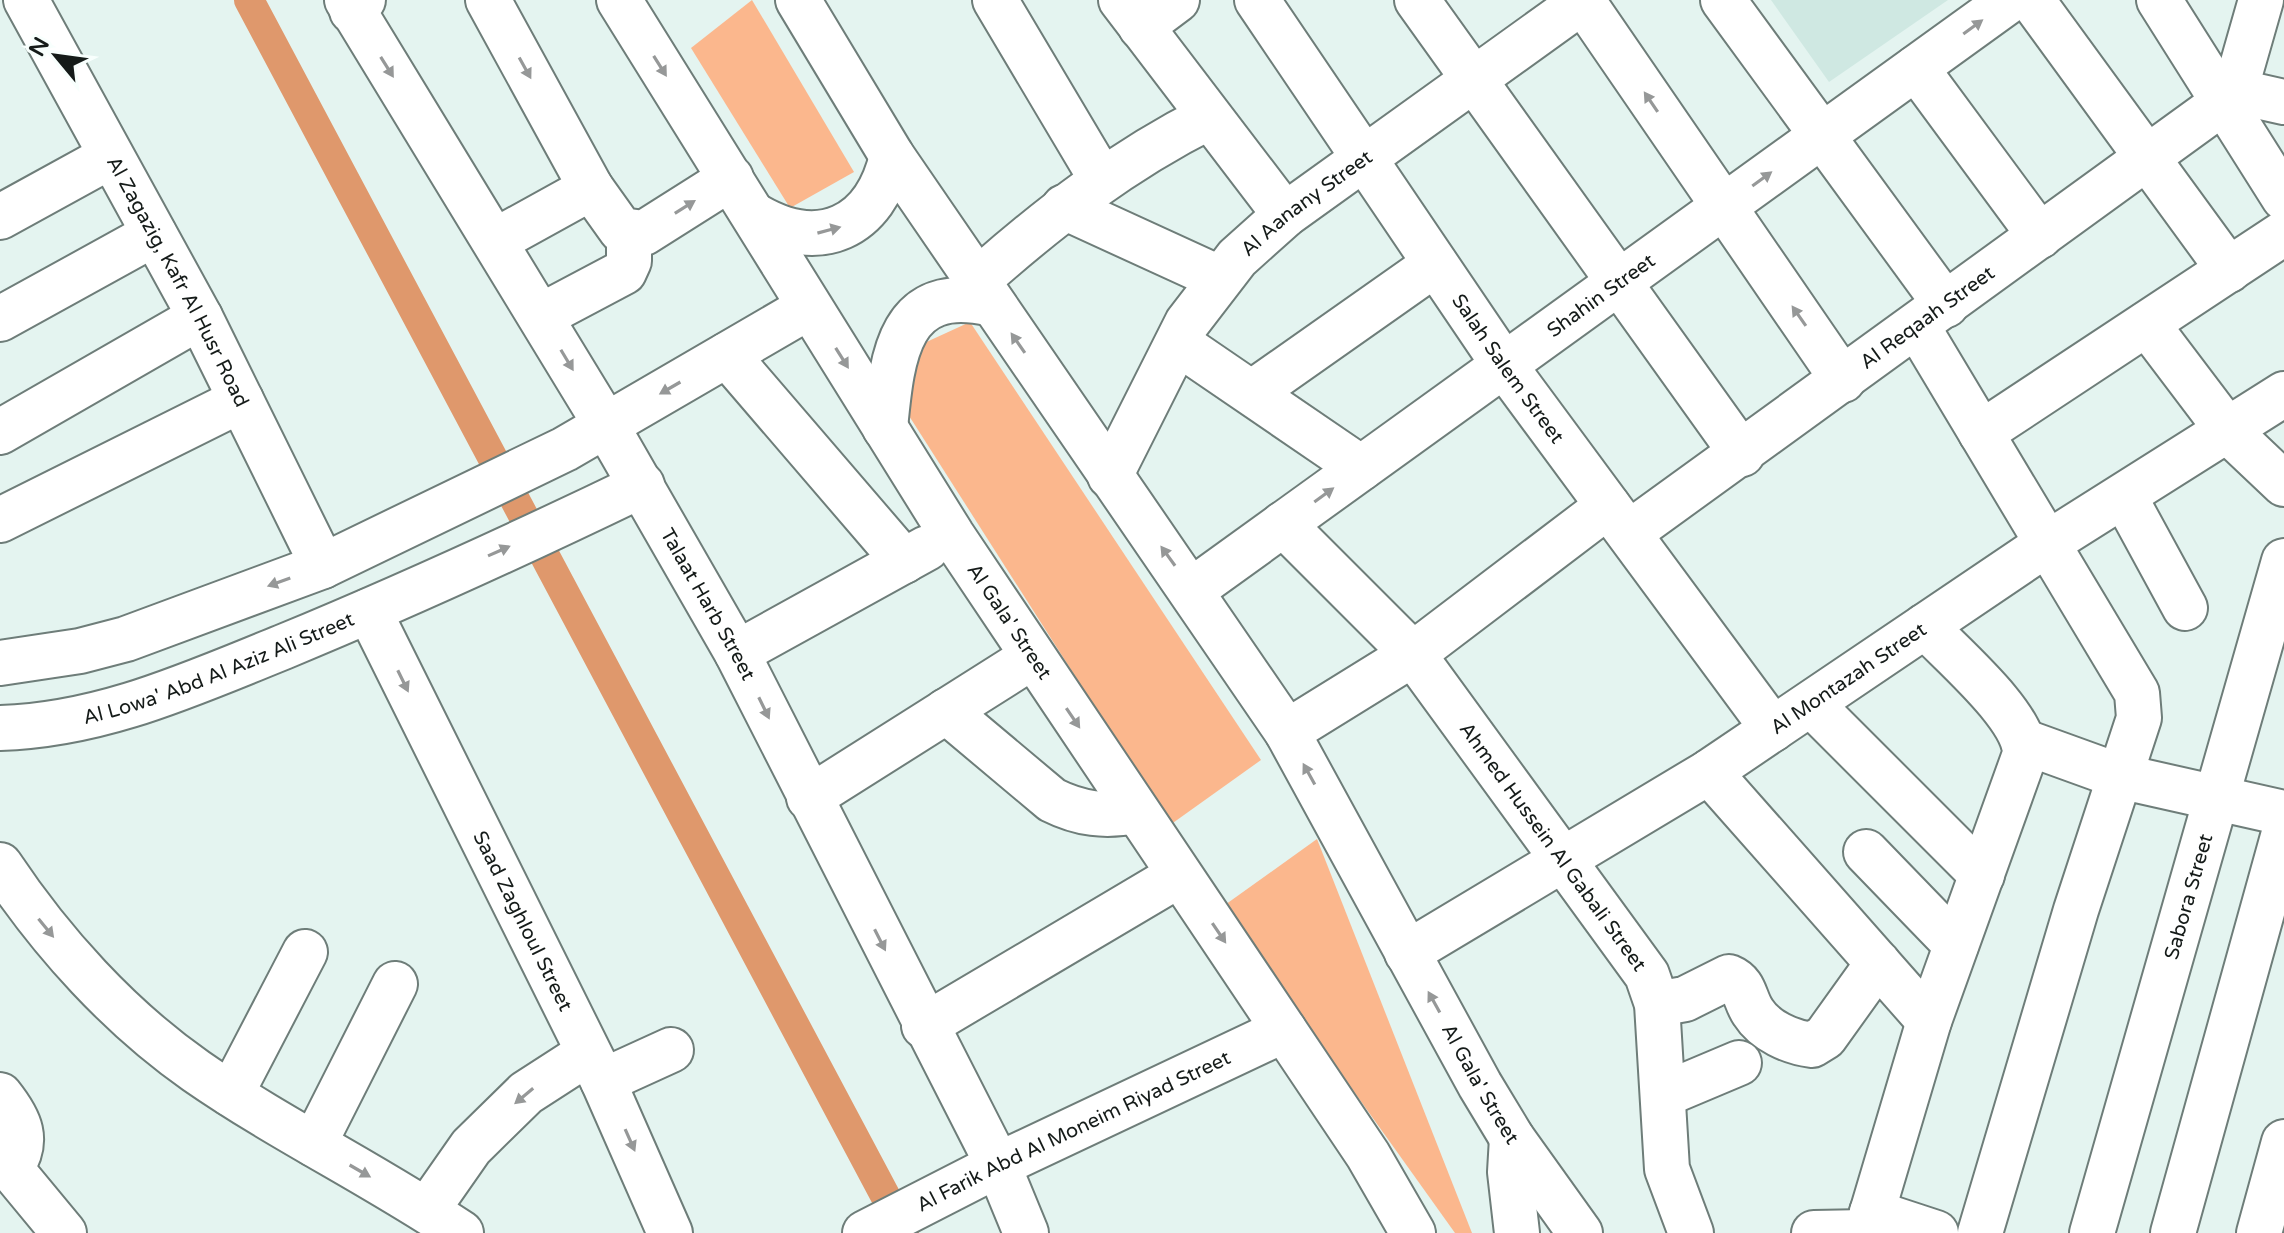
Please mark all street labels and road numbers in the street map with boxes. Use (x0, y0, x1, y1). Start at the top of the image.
street label: Al Aanany Street (1236, 145, 1377, 262)
street label: Al Zagazig, Kafr Al Husr Road (101, 152, 254, 411)
street label: Shahin Street (1543, 249, 1660, 343)
street label: Al Reqaah Street (1856, 261, 2000, 375)
street label: Salah Salem Street (1446, 290, 1569, 449)
street label: Talaat Harb Street (655, 524, 760, 685)
street label: Al Gala' Street (962, 559, 1057, 685)
street label: Al Lowa' Abd Al Aziz Ali Street (81, 607, 358, 730)
street label: Al Montazah Street (1766, 618, 1931, 740)
street label: Ahmed Hussein Al Gabali Street (1454, 718, 1651, 976)
street label: Saad Zaghloul Street (467, 827, 577, 1016)
street label: Sabora Street (2160, 831, 2219, 962)
street label: Al Gala' Street (1436, 1020, 1524, 1149)
street label: Al Farik Abd Al Moneim Riyad Street (913, 1046, 1235, 1218)

